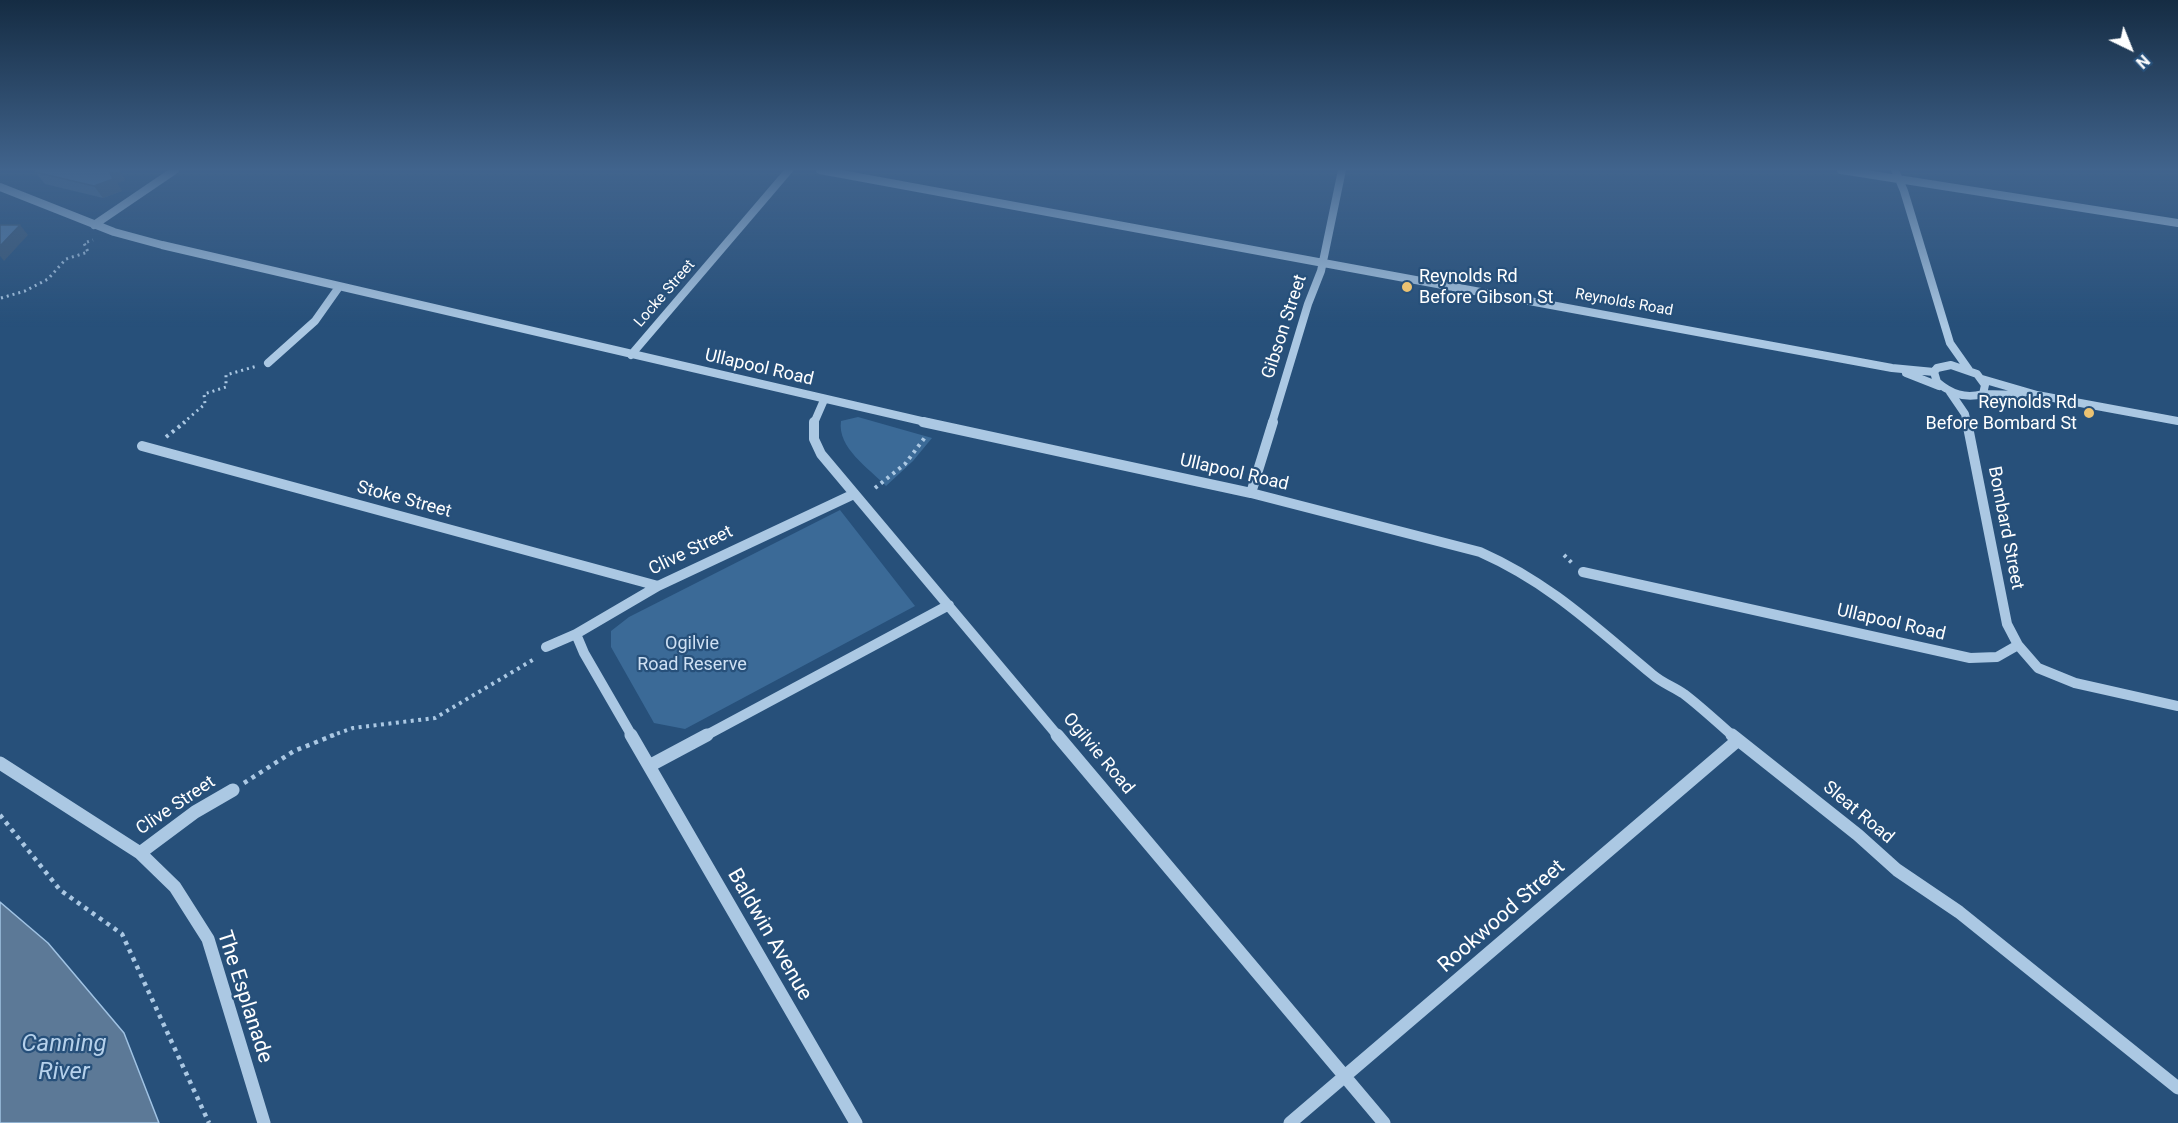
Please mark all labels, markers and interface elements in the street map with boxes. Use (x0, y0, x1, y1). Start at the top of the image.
north arrow (2100, 18, 2160, 78)
text: N (2132, 51, 2153, 72)
street label: Locke Street (631, 257, 699, 331)
place label: Reynolds Rd Before Gibson St (1419, 266, 1554, 308)
street label: Gibson Street (1258, 272, 1312, 382)
marker: Reynolds Rd Before Gibson St (1400, 280, 1414, 294)
street label: Reynolds Road (1574, 286, 1674, 320)
street label: Ullapool Road (702, 345, 816, 391)
place label: Reynolds Rd Before Bombard St (1925, 392, 2077, 434)
marker: Reynolds Rd Before Bombard St (2082, 406, 2096, 420)
street label: Ullapool Road (1177, 450, 1291, 496)
street label: Bombard Street (1982, 464, 2028, 592)
street label: Stoke Street (354, 477, 454, 523)
street label: Clive Street (646, 521, 736, 581)
street label: Ullapool Road (1834, 600, 1948, 646)
park label: Ogilvie Road Reserve (637, 633, 747, 676)
street label: Ogilvie Road (1058, 709, 1138, 799)
street label: Clive Street (132, 772, 220, 840)
street label: Sleat Road (1818, 777, 1898, 849)
street label: Rookwood Street (1433, 855, 1571, 979)
street label: Baldwin Avenue (721, 865, 817, 1005)
street label: The Esplanade (211, 928, 277, 1066)
water label: Canning River (21, 1031, 107, 1087)

